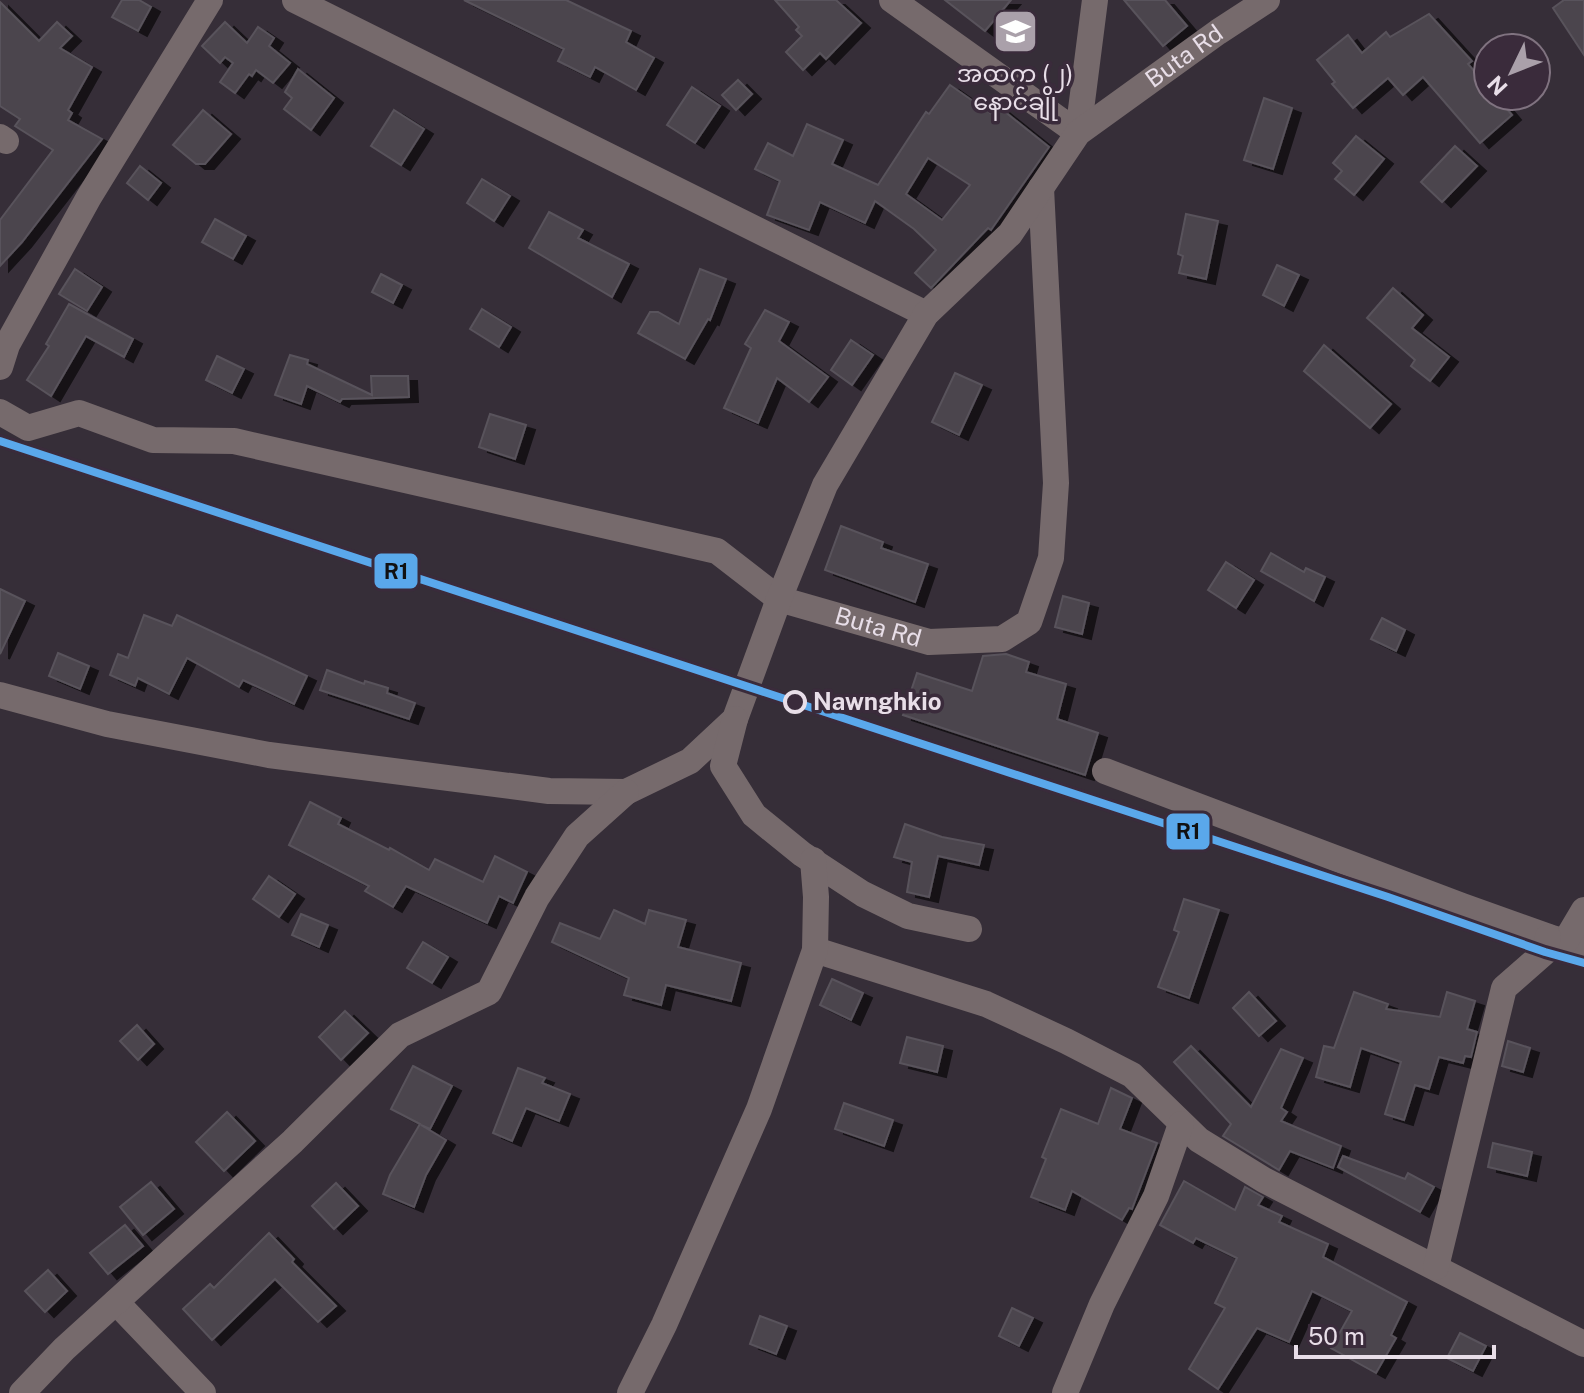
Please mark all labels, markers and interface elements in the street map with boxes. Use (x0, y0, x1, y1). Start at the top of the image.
school or university icon: အထက (၂) နောင်ချို (991, 8, 1039, 56)
street label: Buta Rd (1140, 18, 1228, 93)
north arrow (1472, 32, 1552, 112)
place label: အထက (၂) နောင်ချို (957, 59, 1073, 121)
text: N (1482, 70, 1513, 101)
line badge: R1 (373, 552, 419, 590)
text: R1 (384, 558, 408, 584)
street label: Buta Rd (832, 601, 925, 652)
place label: Nawnghkio (813, 687, 941, 715)
marker: Nawnghkio (784, 691, 806, 713)
line badge: R1 (1165, 812, 1211, 851)
text: R1 (1176, 818, 1200, 844)
scale bar (1296, 1309, 1494, 1359)
text: 50 m (1308, 1322, 1365, 1350)

